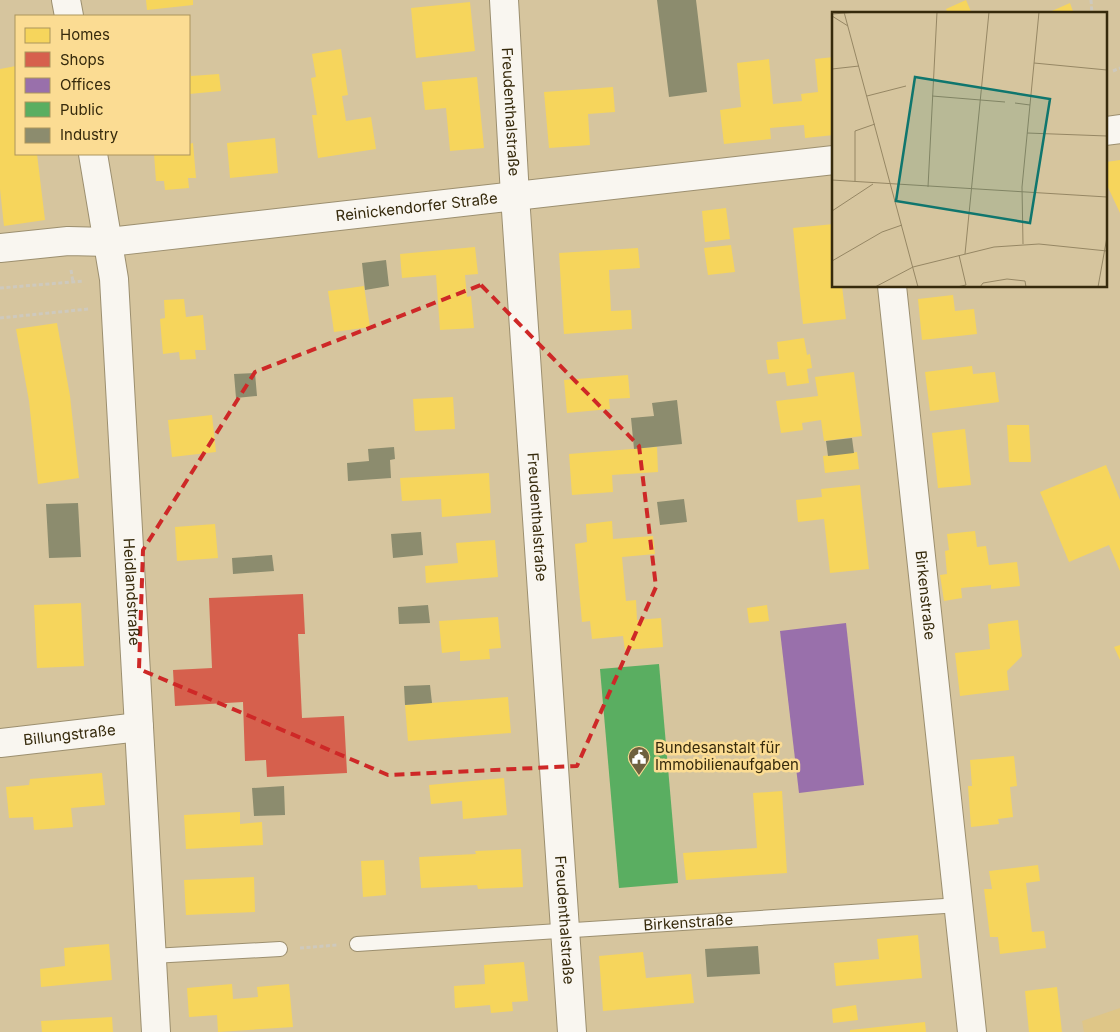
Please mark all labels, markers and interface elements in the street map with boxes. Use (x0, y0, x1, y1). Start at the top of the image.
inset map (832, 12, 1108, 288)
legend (15, 15, 190, 155)
text: Homes (60, 25, 110, 44)
street label: Freudenthalstraße (498, 47, 524, 177)
text: Shops (60, 50, 105, 69)
text: Offices (60, 75, 111, 94)
text: Public (60, 100, 103, 119)
text: Industry (60, 125, 119, 144)
street label: Reinickendorfer Straße (335, 188, 499, 225)
street label: Freudenthalstraße (524, 452, 551, 582)
street label: Heidlandstraße (119, 537, 144, 646)
street label: Birkenstraße (911, 550, 940, 641)
street label: Billungstraße (22, 720, 117, 749)
place label: Bundesanstalt für Immobilienaufgaben (655, 738, 799, 774)
public building icon: Bundesanstalt für Immobilienaufgaben (627, 745, 651, 776)
street label: Freudenthalstraße (551, 855, 579, 985)
street label: Birkenstraße (643, 910, 734, 934)

